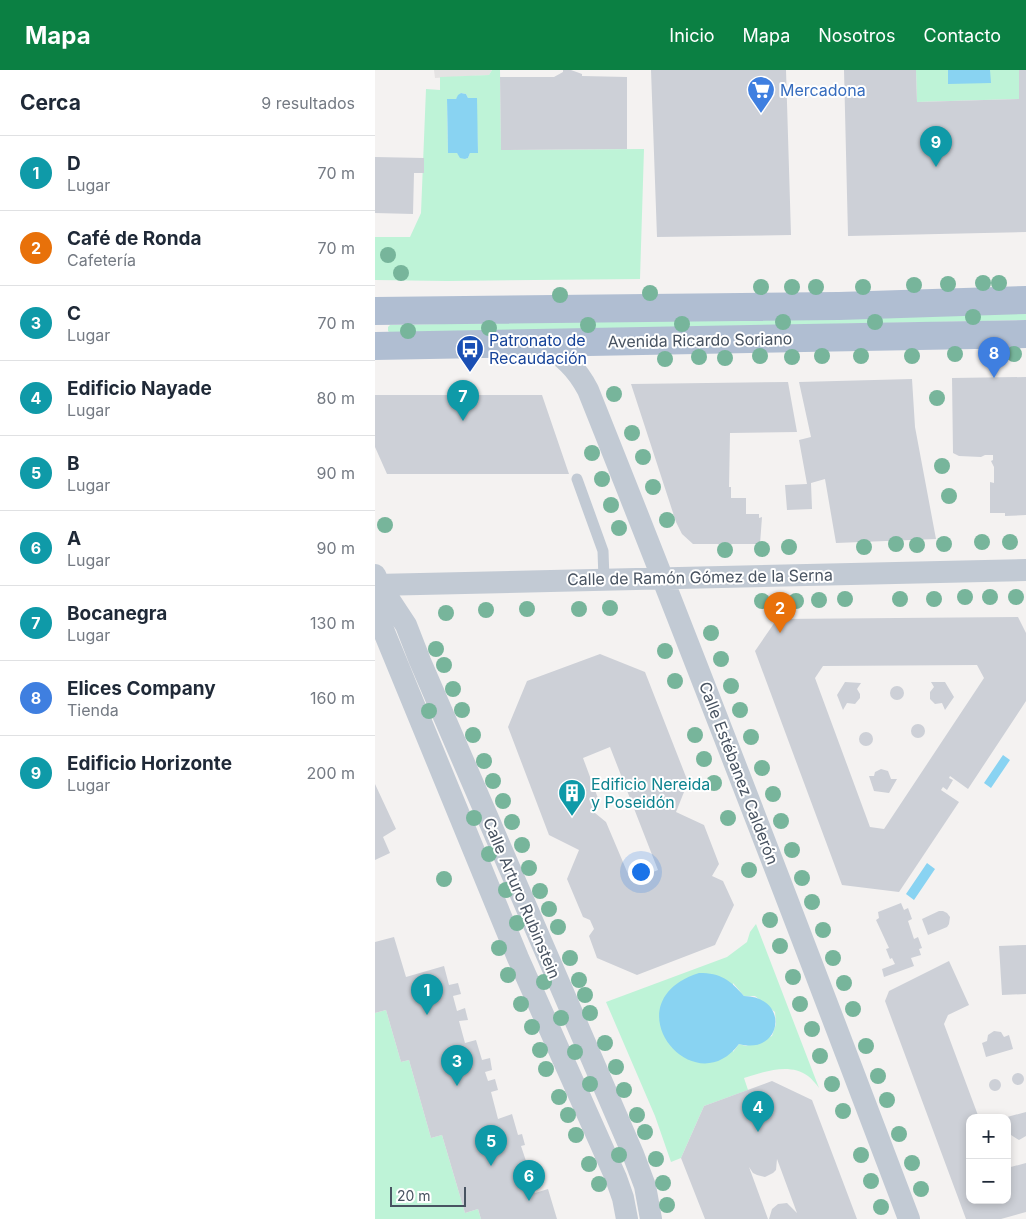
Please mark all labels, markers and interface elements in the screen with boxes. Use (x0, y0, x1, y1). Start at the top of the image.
text: Mapa (25, 21, 91, 50)
text: Inicio (669, 25, 715, 46)
text: Mapa (743, 25, 790, 46)
text: Nosotros (818, 25, 896, 46)
text: Contacto (924, 25, 1001, 46)
supermarket icon: Mercadona (746, 75, 776, 114)
place label: Mercadona (780, 80, 866, 100)
text: Cerca (20, 90, 81, 115)
text: 9 resultados (261, 93, 355, 113)
pin: 9 (920, 126, 952, 167)
text: D (67, 152, 81, 175)
text: 1 (33, 163, 39, 183)
text: 70 m (318, 163, 355, 183)
text: Lugar (67, 175, 110, 195)
text: Café de Ronda (67, 227, 202, 250)
text: 2 (31, 238, 41, 258)
text: 70 m (318, 238, 355, 258)
text: Cafetería (67, 250, 136, 270)
text: C (67, 302, 81, 325)
text: 3 (31, 313, 41, 333)
text: 70 m (318, 313, 355, 333)
text: Lugar (67, 325, 110, 345)
street label: Avenida Ricardo Soriano (607, 328, 793, 352)
place label: Patronato de Recaudación (489, 330, 587, 368)
bus stop icon: Patronato de Recaudación (455, 334, 485, 373)
pin: 8 (978, 337, 1010, 378)
text: Edificio Nayade (67, 377, 212, 400)
pin: 7 (447, 380, 479, 421)
text: 4 (31, 388, 41, 408)
text: 80 m (316, 388, 355, 408)
text: Lugar (67, 400, 110, 420)
text: B (67, 452, 80, 475)
text: 5 (31, 463, 41, 483)
text: 90 m (316, 463, 355, 483)
text: Lugar (67, 475, 110, 495)
text: A (67, 527, 81, 550)
text: 6 (31, 538, 41, 558)
text: 90 m (316, 538, 355, 558)
text: Lugar (67, 550, 110, 570)
street label: Calle de Ramón Gómez de la Serna (567, 565, 833, 589)
pin: 2 (764, 592, 796, 633)
text: Bocanegra (67, 602, 167, 625)
text: 7 (31, 613, 41, 633)
text: 130 m (310, 613, 355, 633)
text: Lugar (67, 625, 110, 645)
text: Elices Company (67, 677, 216, 700)
street label: Calle Estébanez Calderón (695, 679, 783, 867)
text: 8 (31, 688, 41, 708)
text: 160 m (310, 688, 355, 708)
text: Tienda (67, 700, 119, 720)
text: Edificio Horizonte (67, 752, 232, 775)
text: 9 (31, 763, 41, 783)
text: 200 m (307, 763, 355, 783)
place label: Edificio Nereida y Poseidón (591, 774, 710, 812)
text: Lugar (67, 775, 110, 795)
building icon: Edificio Nereida y Poseidón (557, 778, 587, 817)
street label: Calle Arturo Rubinstein (479, 814, 565, 982)
your location (628, 859, 654, 885)
pin: 1 (411, 974, 443, 1015)
pin: 3 (441, 1045, 473, 1086)
pin: 4 (742, 1091, 774, 1132)
map controls (966, 1114, 1011, 1204)
button: + (966, 1114, 1011, 1159)
pin: 5 (475, 1125, 507, 1166)
button: − (966, 1159, 1011, 1204)
pin: 6 (513, 1160, 545, 1201)
scale bar (390, 1184, 466, 1207)
text: 20 m (397, 1187, 431, 1204)

